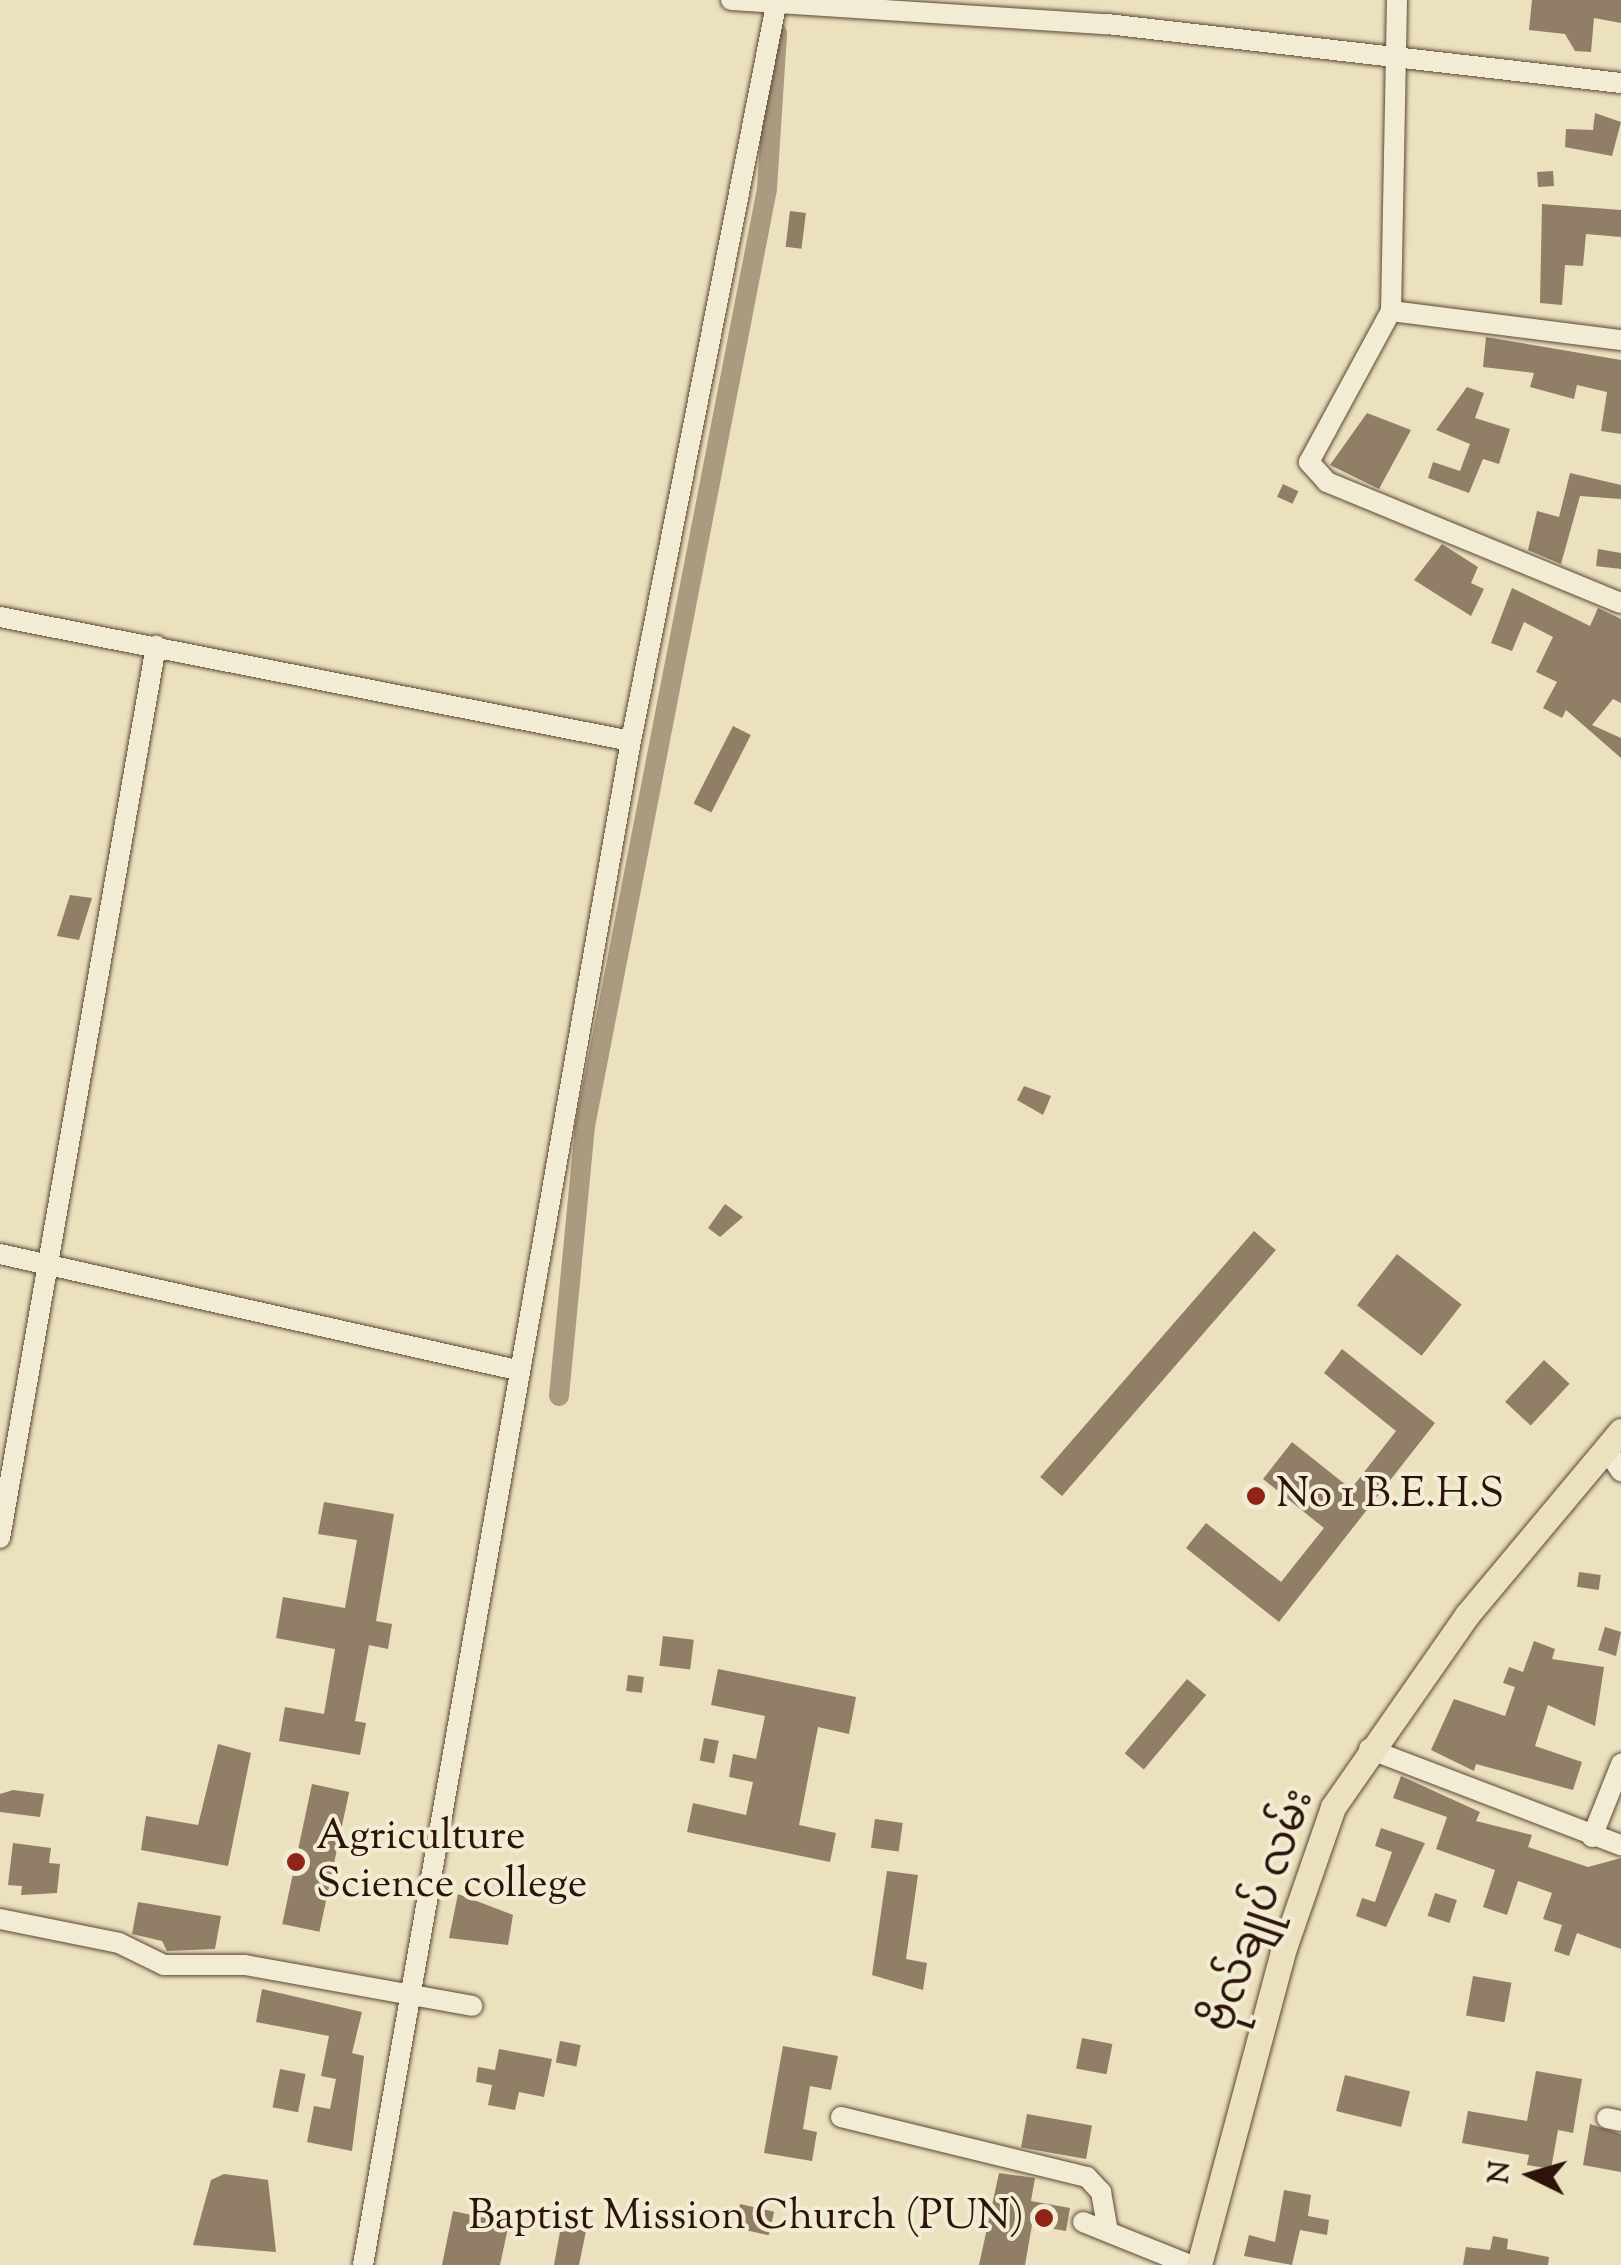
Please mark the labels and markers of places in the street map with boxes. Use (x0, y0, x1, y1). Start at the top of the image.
place label: No 1 B.E.H.S (1276, 1471, 1504, 1521)
marker: No 1 B.E.H.S (1245, 1485, 1267, 1507)
place label: Agriculture Science college (316, 1813, 587, 1912)
marker: Agriculture Science college (285, 1851, 307, 1873)
place label: Baptist Mission Church (PUN) (468, 2193, 1024, 2243)
marker: Baptist Mission Church (PUN) (1033, 2207, 1055, 2229)

